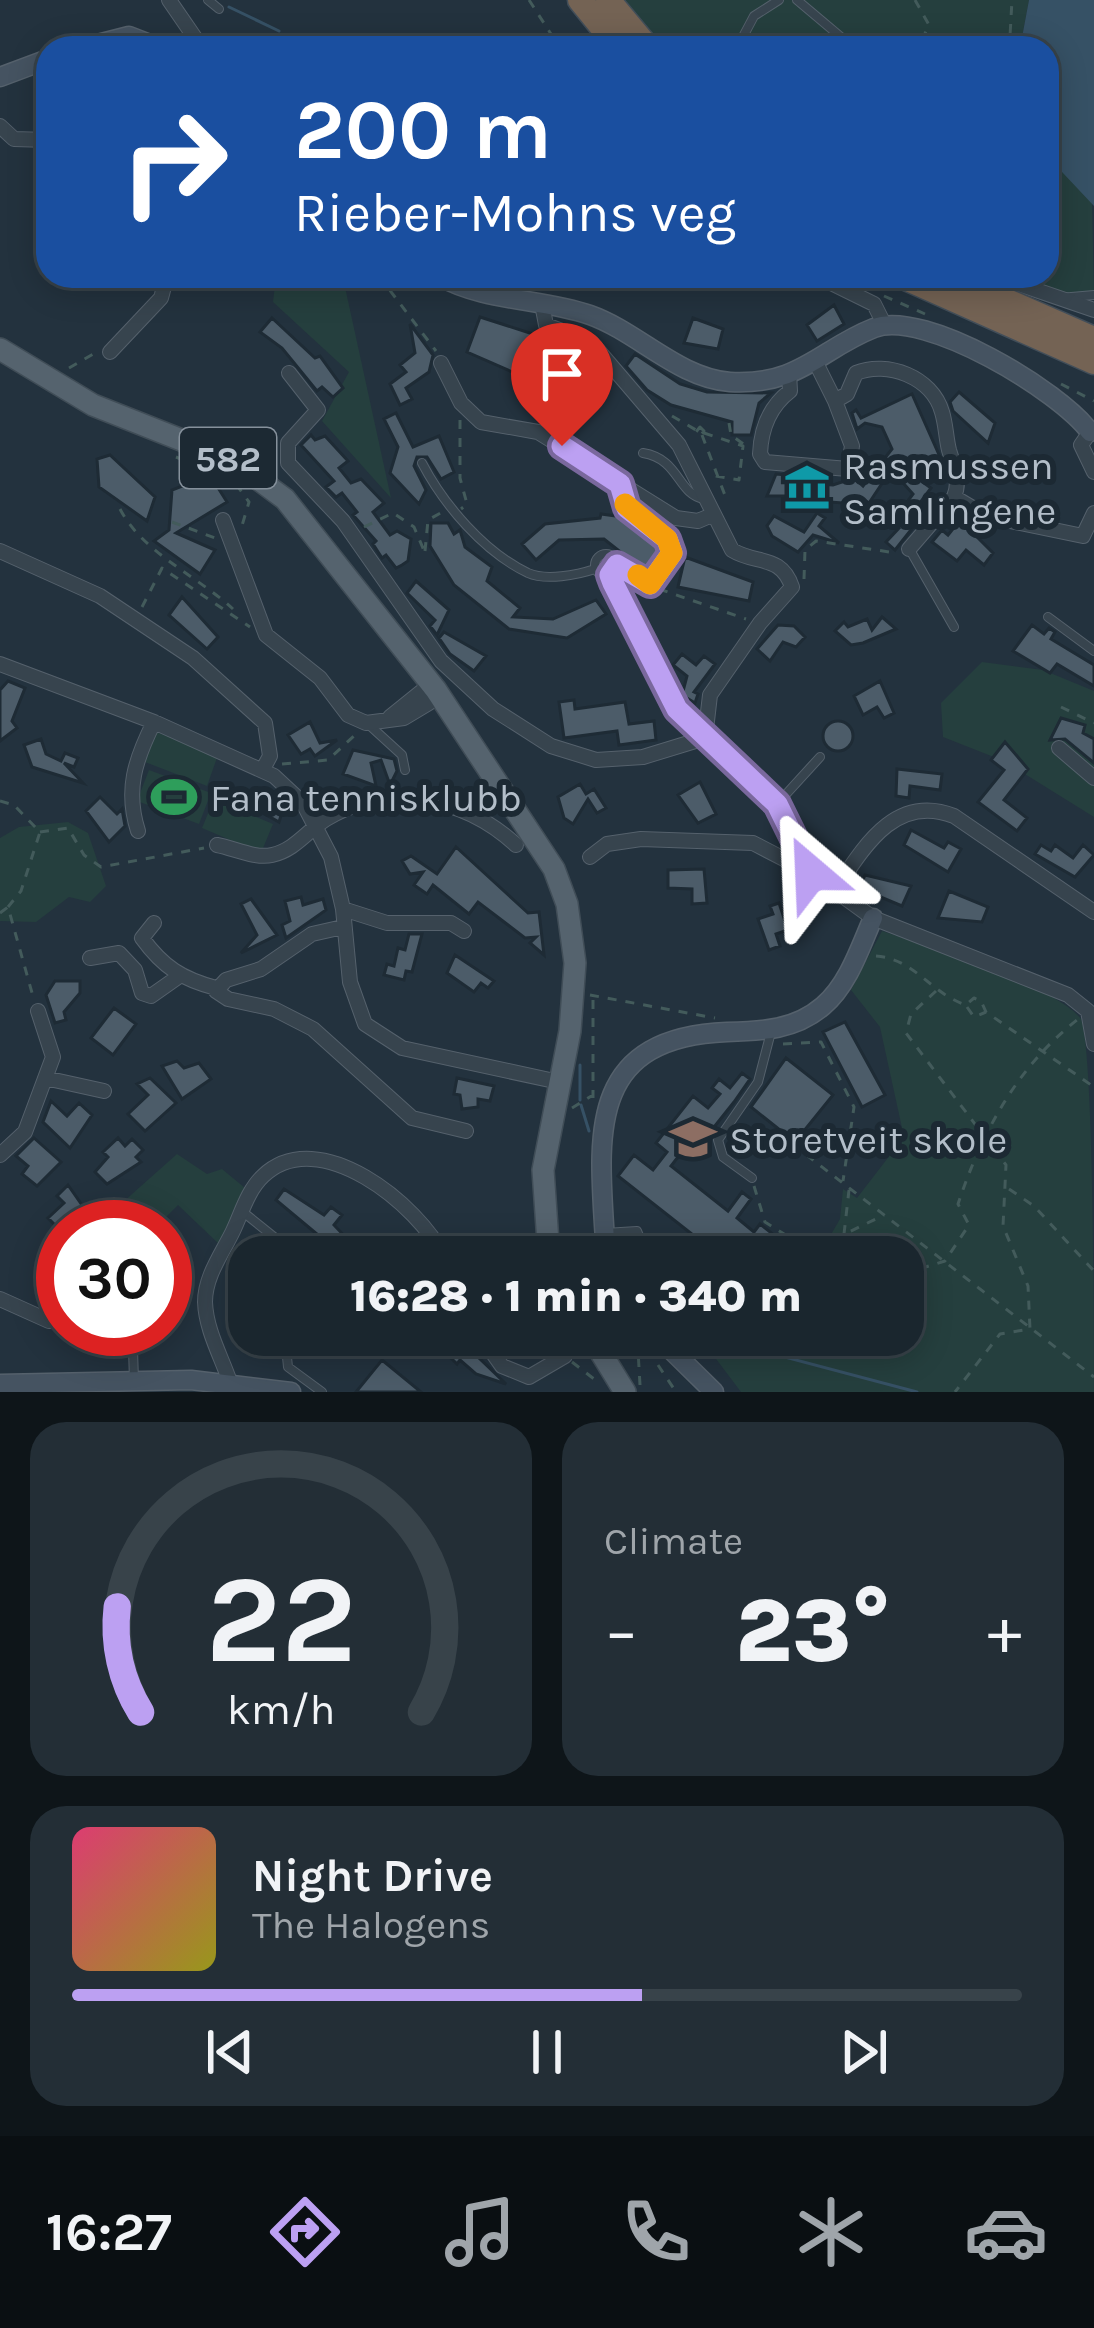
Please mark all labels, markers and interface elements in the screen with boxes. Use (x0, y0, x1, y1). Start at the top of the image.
text: 200 m (294, 81, 552, 179)
icon: right (96, 84, 252, 240)
text: Rieber-Mohns veg (294, 181, 736, 245)
pin (511, 323, 613, 446)
icon: arrive (529, 341, 595, 407)
road number: 582 (180, 428, 276, 488)
place label: Rasmussen Samlingene (843, 443, 1056, 534)
museum icon: Rasmussen Samlingene (782, 462, 832, 512)
sports icon: Fana tennisklubb (149, 772, 199, 822)
place label: Fana tennisklubb (210, 775, 522, 821)
position arrow (748, 810, 874, 936)
school or university icon: Storetveit skole (668, 1114, 718, 1164)
place label: Storetveit skole (729, 1117, 1007, 1163)
speed limit sign: 30 (36, 1200, 192, 1356)
text: 16:28 · 1 min · 340 m (350, 1270, 802, 1322)
text: Climate (604, 1518, 743, 1564)
text: 22 (205, 1547, 357, 1692)
text: 23° (735, 1578, 891, 1684)
text: − (604, 1592, 639, 1670)
text: + (987, 1592, 1022, 1670)
text: km/h (227, 1685, 335, 1735)
text: Night Drive (252, 1850, 493, 1902)
text: The Halogens (252, 1902, 490, 1948)
icon: previous (197, 2019, 263, 2085)
icon: pause (514, 2019, 580, 2085)
icon: next (831, 2019, 897, 2085)
icon: directions (263, 2190, 347, 2274)
icon: music (438, 2190, 522, 2274)
icon: phone (614, 2190, 698, 2274)
icon: climate (789, 2190, 873, 2274)
icon: car (964, 2190, 1048, 2274)
text: 16:27 (46, 2200, 172, 2264)

